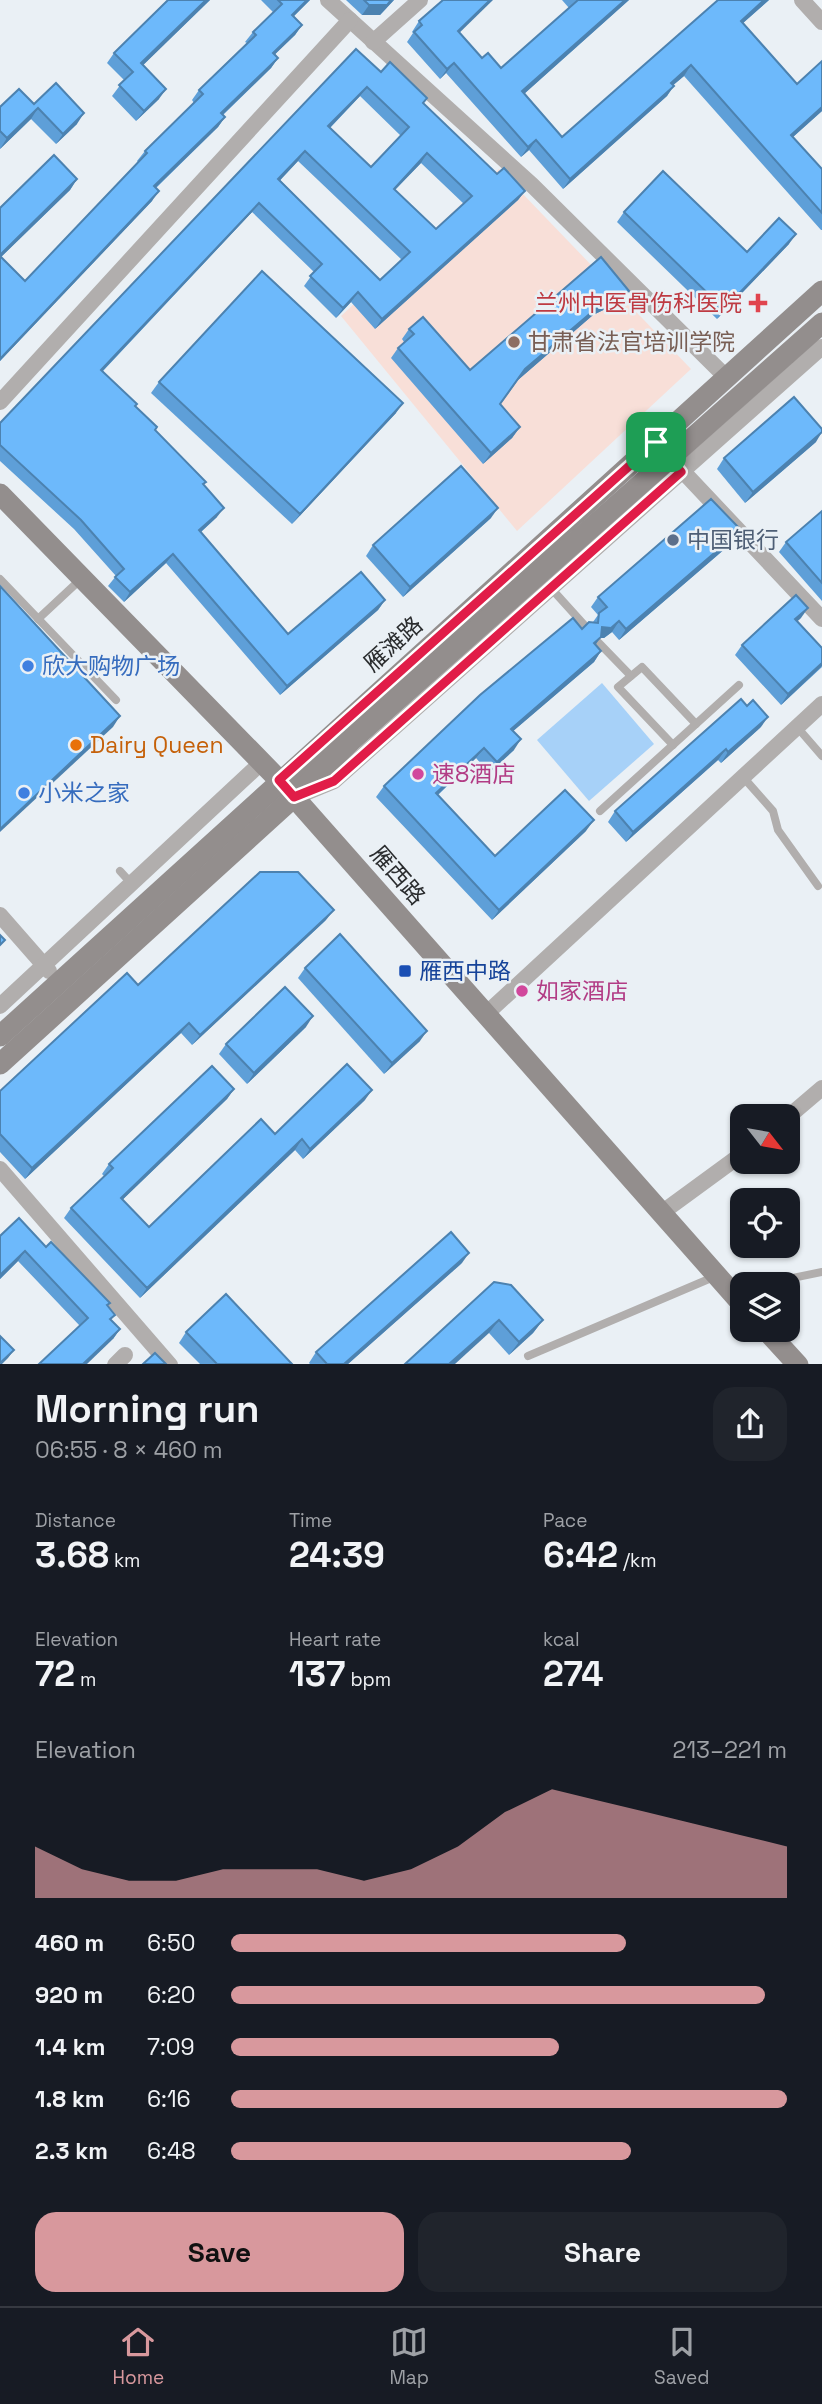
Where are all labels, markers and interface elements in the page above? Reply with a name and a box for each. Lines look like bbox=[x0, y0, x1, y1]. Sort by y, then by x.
place label: 兰州中医骨伤科医院 bbox=[535, 288, 742, 318]
marker: 兰州中医骨伤科医院 bbox=[748, 293, 768, 313]
place label: 甘肃省法官培训学院 bbox=[528, 327, 735, 357]
marker: 甘肃省法官培训学院 bbox=[506, 334, 522, 350]
pin bbox=[626, 412, 686, 472]
icon: arrive bbox=[637, 423, 675, 461]
place label: 中国银行 bbox=[687, 525, 779, 555]
marker: 中国银行 bbox=[665, 532, 681, 548]
street label: 雁滩路 bbox=[357, 610, 429, 678]
place label: 欣大购物广场 bbox=[42, 651, 180, 681]
marker: 欣大购物广场 bbox=[20, 658, 36, 674]
place label: Dairy Queen bbox=[90, 730, 224, 760]
marker: Dairy Queen bbox=[68, 737, 84, 753]
place label: 速8酒店 bbox=[432, 759, 515, 789]
marker: 速8酒店 bbox=[410, 766, 426, 782]
place label: 小米之家 bbox=[38, 778, 130, 808]
marker: 小米之家 bbox=[16, 785, 32, 801]
street label: 雁西路 bbox=[364, 839, 432, 911]
place label: 雁西中路 bbox=[419, 956, 511, 986]
marker: 雁西中路 bbox=[397, 963, 413, 979]
place label: 如家酒店 bbox=[536, 976, 628, 1006]
marker: 如家酒店 bbox=[514, 983, 530, 999]
north arrow bbox=[730, 1104, 800, 1174]
map controls bbox=[730, 1104, 800, 1342]
button: locate bbox=[730, 1188, 800, 1258]
button: layers bbox=[730, 1272, 800, 1342]
text: Morning run bbox=[35, 1385, 260, 1433]
button: share bbox=[713, 1387, 787, 1461]
text: 06:55 · 8 × 460 m bbox=[35, 1435, 223, 1465]
text: Distance bbox=[35, 1508, 116, 1533]
text: Time bbox=[289, 1508, 332, 1533]
text: Pace bbox=[543, 1508, 587, 1533]
text: 3.68 bbox=[35, 1533, 109, 1577]
text: 24:39 bbox=[289, 1533, 385, 1577]
text: 6:42 bbox=[543, 1533, 618, 1577]
text: km bbox=[109, 1548, 140, 1573]
text: /km bbox=[618, 1548, 657, 1573]
text: Elevation bbox=[35, 1627, 118, 1652]
text: Heart rate bbox=[289, 1627, 381, 1652]
text: kcal bbox=[543, 1627, 580, 1652]
text: 72 bbox=[35, 1652, 75, 1696]
text: 137 bbox=[289, 1652, 346, 1696]
text: 274 bbox=[543, 1652, 603, 1696]
text: m bbox=[75, 1667, 96, 1692]
text: bpm bbox=[346, 1667, 391, 1692]
text: Elevation bbox=[35, 1735, 136, 1765]
text: 213–221 m bbox=[673, 1735, 787, 1765]
text: 460 m bbox=[35, 1928, 104, 1958]
text: 6:50 bbox=[147, 1928, 195, 1958]
text: 920 m bbox=[35, 1980, 103, 2010]
text: 6:20 bbox=[147, 1980, 196, 2010]
text: 1.4 km bbox=[35, 2032, 105, 2062]
text: 7:09 bbox=[147, 2032, 195, 2062]
text: 1.8 km bbox=[35, 2084, 105, 2114]
text: 6:16 bbox=[147, 2084, 191, 2114]
text: 2.3 km bbox=[35, 2136, 108, 2166]
text: 6:48 bbox=[147, 2136, 196, 2166]
button: Save bbox=[35, 2212, 404, 2292]
button: Share bbox=[418, 2212, 787, 2292]
tab: Home bbox=[113, 2323, 164, 2390]
tab: Map bbox=[389, 2323, 429, 2390]
tab: Saved bbox=[654, 2323, 709, 2390]

